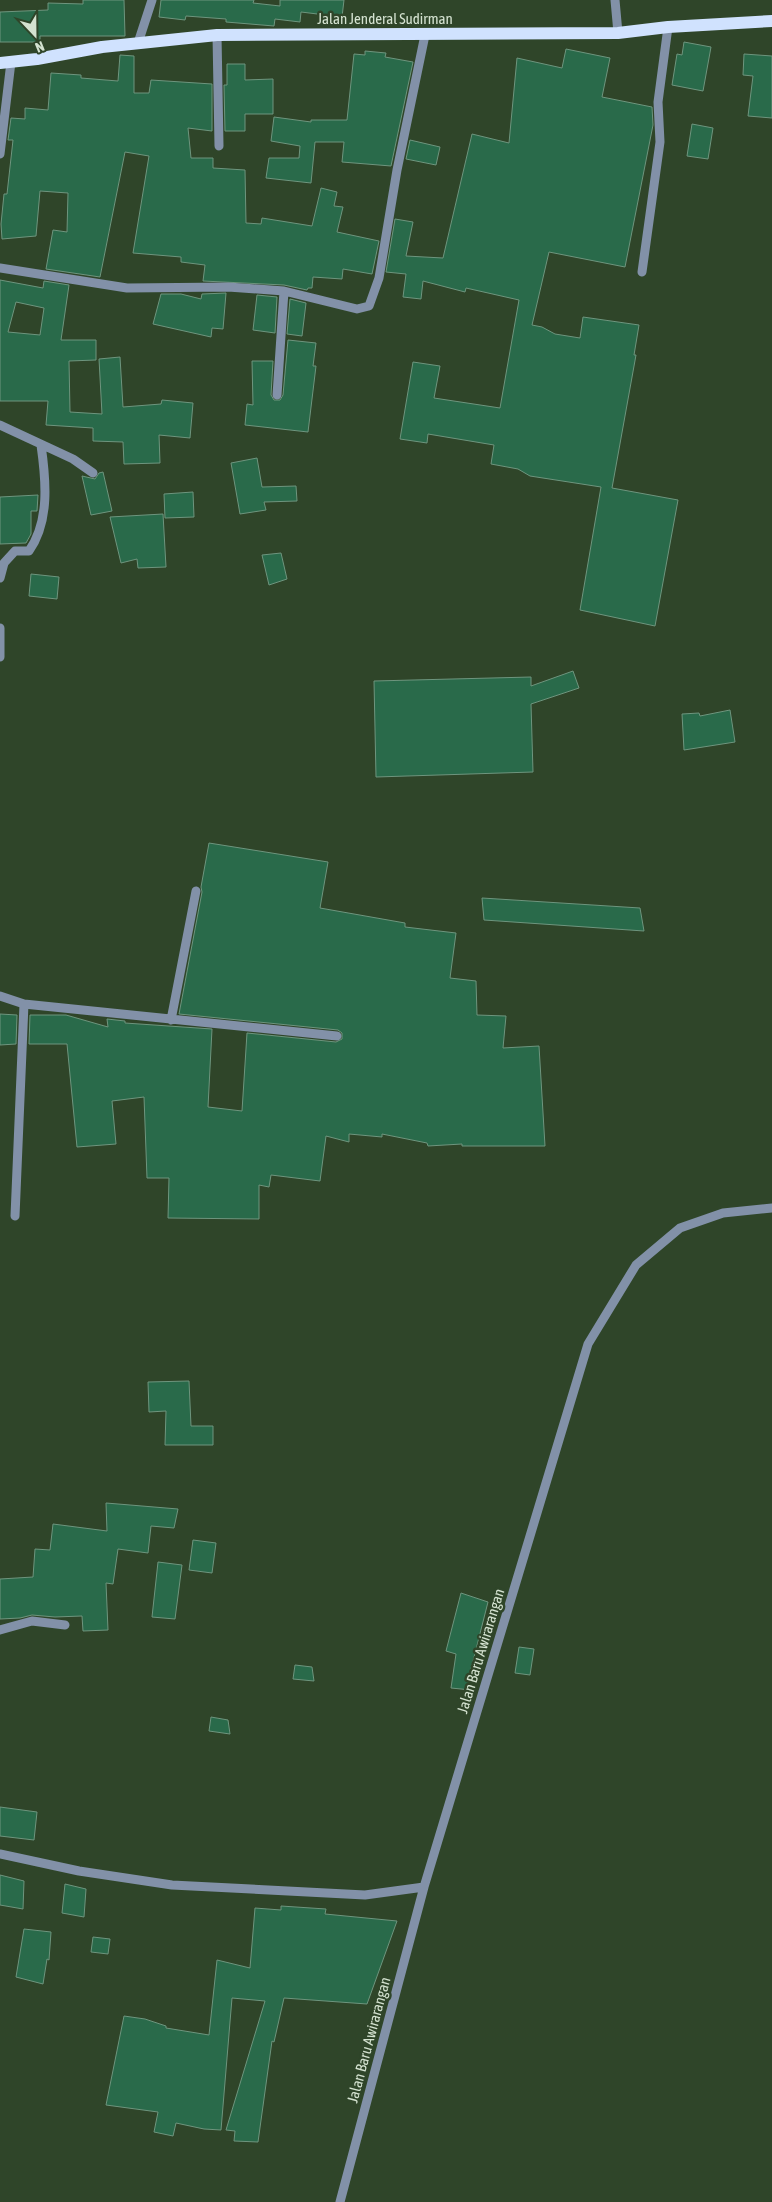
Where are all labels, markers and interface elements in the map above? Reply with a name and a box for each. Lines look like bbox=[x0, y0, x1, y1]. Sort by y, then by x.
north arrow bbox=[10, 10, 60, 60]
street label: Jalan Jenderal Sudirman bbox=[317, 10, 453, 27]
text: N bbox=[33, 38, 47, 56]
street label: Jalan Baru Awirarangan bbox=[453, 1586, 508, 1715]
street label: Jalan Baru Awirarangan bbox=[344, 1975, 393, 2105]

